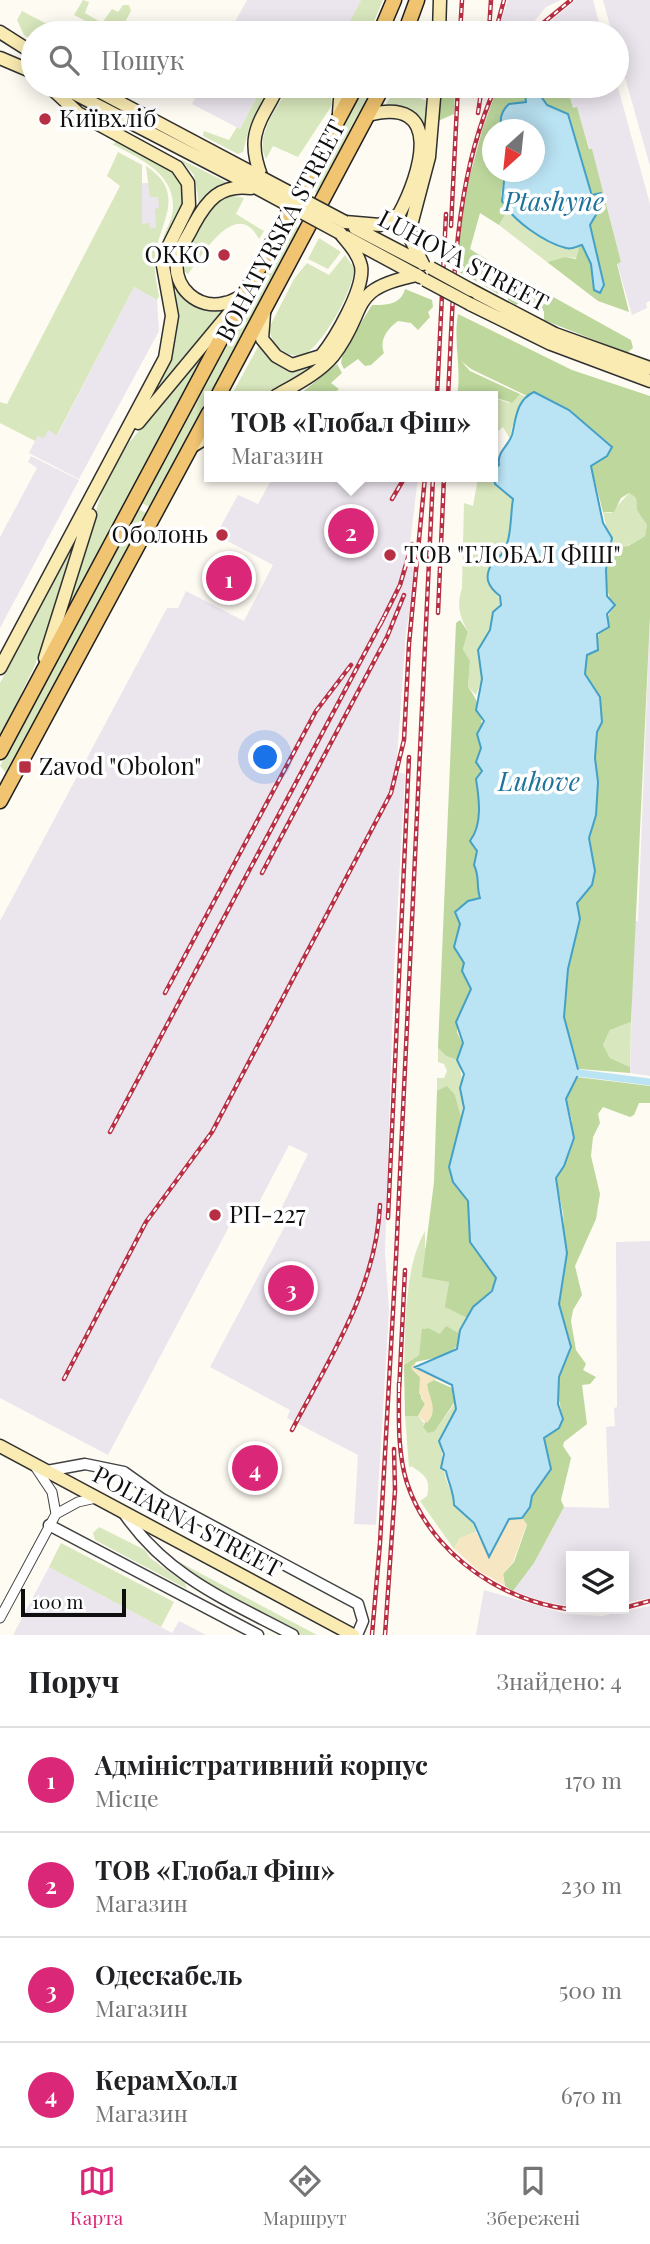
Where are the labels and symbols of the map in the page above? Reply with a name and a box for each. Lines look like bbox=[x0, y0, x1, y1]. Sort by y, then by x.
place label: Київхліб bbox=[59, 101, 156, 133]
marker: Київхліб bbox=[37, 111, 53, 127]
street label: BOHATYRSKA STREET bbox=[207, 114, 351, 346]
north arrow bbox=[482, 119, 545, 182]
water label: Ptashyne bbox=[503, 183, 604, 218]
street label: LUHOVA STREET bbox=[373, 201, 555, 318]
place label: OKKO bbox=[144, 237, 210, 269]
marker: OKKO bbox=[216, 247, 232, 263]
pin: 2 bbox=[328, 505, 374, 557]
place label: Оболонь bbox=[111, 517, 208, 549]
marker: Оболонь bbox=[214, 527, 230, 543]
place label: ТОВ "ГЛОБАЛ ФІШ" bbox=[404, 537, 621, 569]
marker: ТОВ "ГЛОБАЛ ФІШ" bbox=[382, 547, 398, 563]
pin: 1 bbox=[206, 552, 252, 604]
your location bbox=[248, 740, 282, 774]
place label: Zavod "Obolon" bbox=[39, 749, 201, 781]
marker: Zavod "Obolon" bbox=[17, 759, 33, 775]
water label: Luhove bbox=[497, 763, 580, 798]
place label: РП-227 bbox=[229, 1197, 306, 1229]
marker: РП-227 bbox=[207, 1207, 223, 1223]
pin: 3 bbox=[268, 1262, 314, 1314]
pin: 4 bbox=[232, 1442, 278, 1494]
street label: POLIARNA STREET bbox=[88, 1457, 288, 1584]
scale bar bbox=[21, 1586, 126, 1618]

